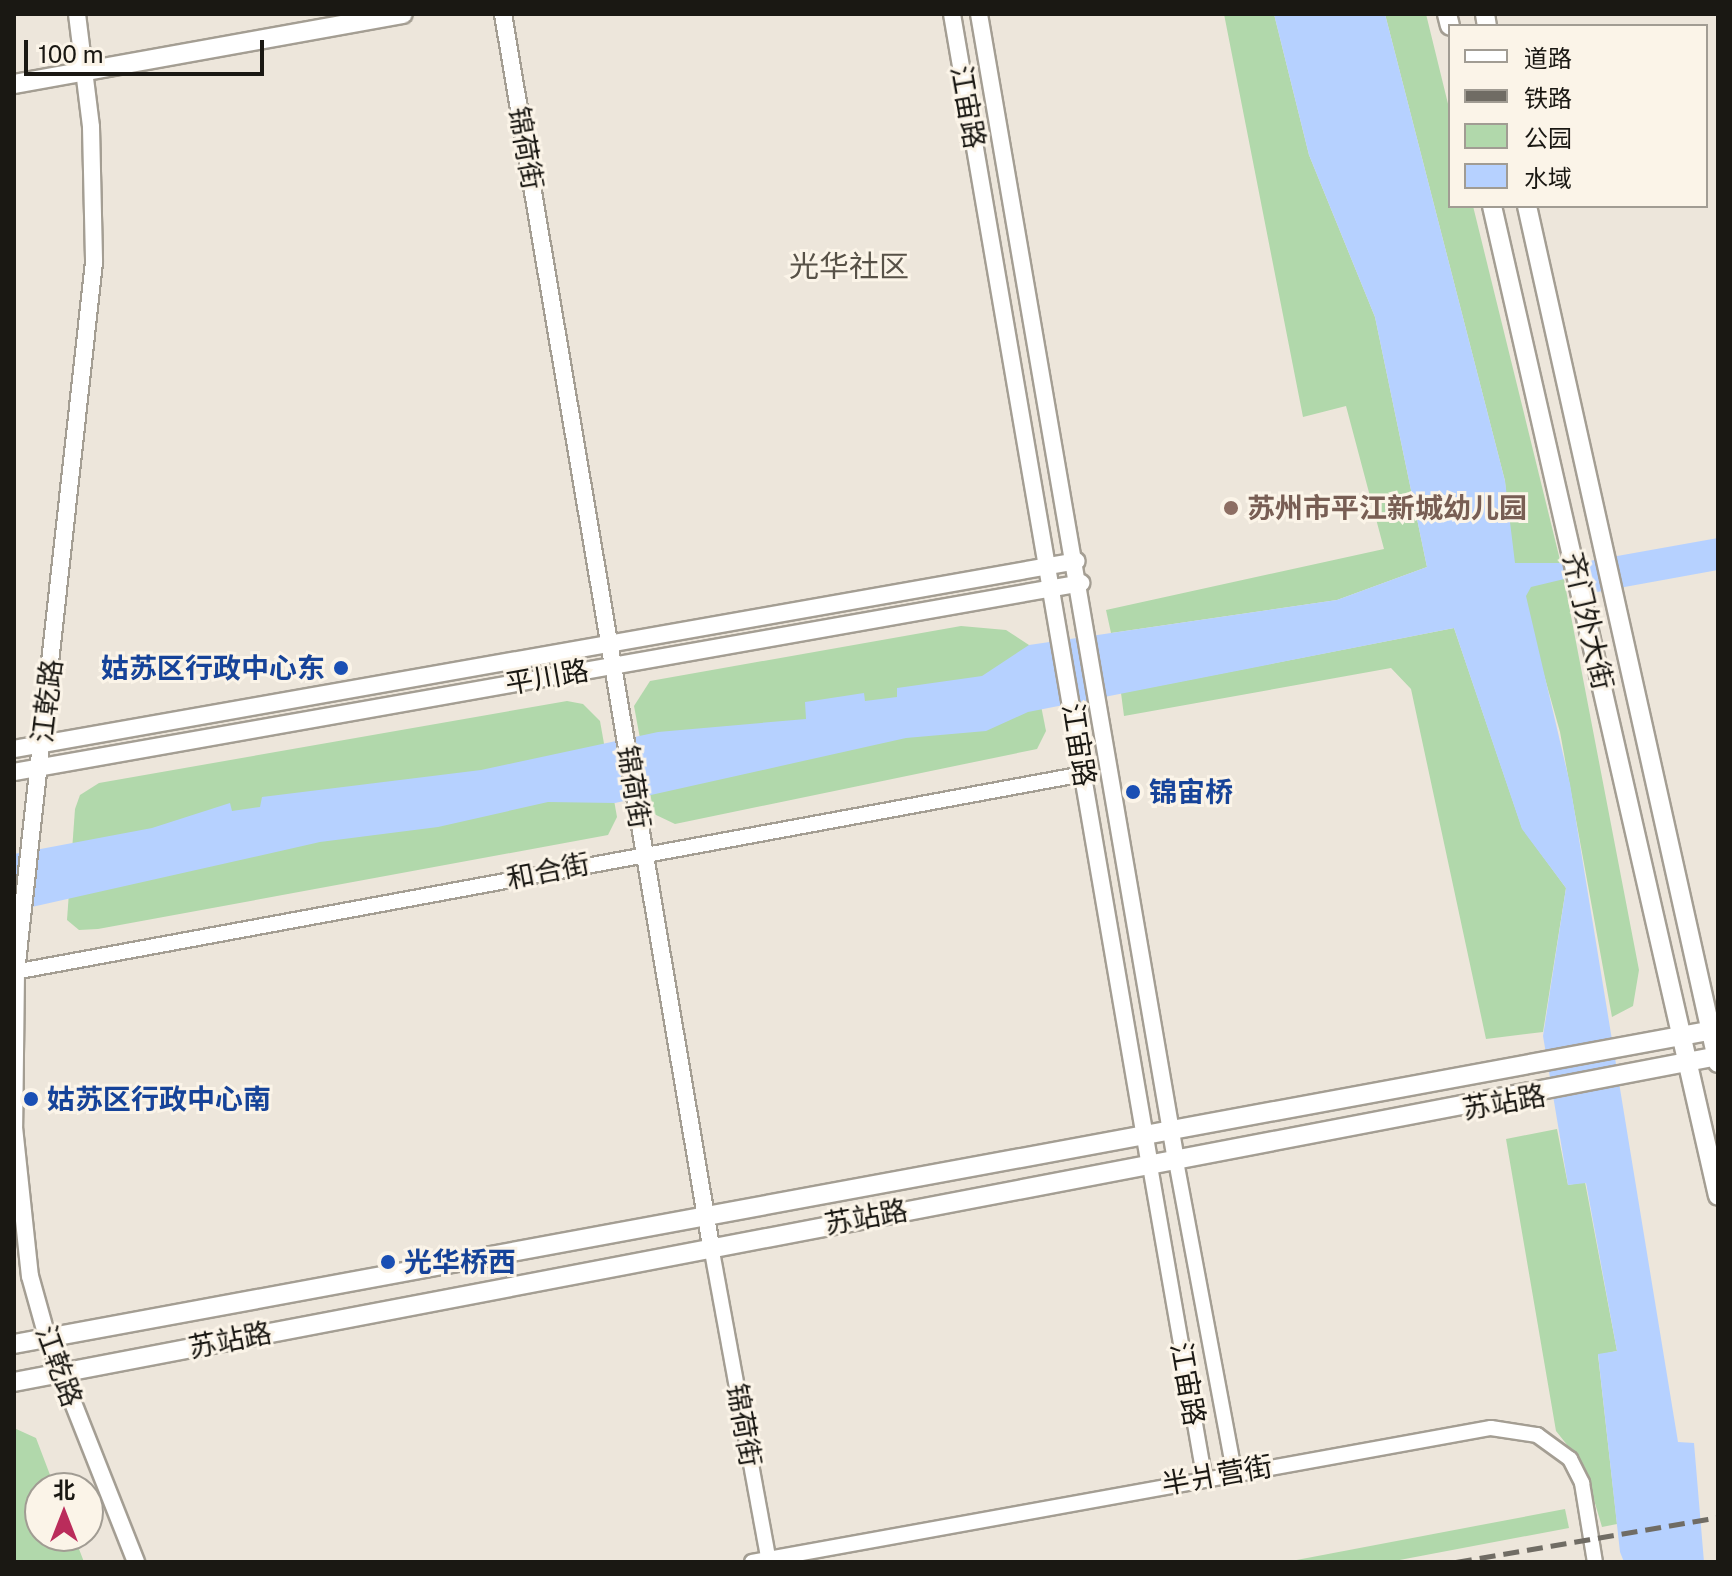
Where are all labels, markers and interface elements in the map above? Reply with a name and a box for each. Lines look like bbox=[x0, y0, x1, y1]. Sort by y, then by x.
scale bar bbox=[28, 24, 268, 74]
legend bbox=[1448, 24, 1708, 208]
text: 100 m bbox=[38, 40, 104, 68]
text: 道路 bbox=[1524, 44, 1572, 72]
street label: 江宙路 bbox=[944, 63, 992, 151]
text: 铁路 bbox=[1524, 84, 1572, 112]
street label: 锦荷街 bbox=[502, 104, 550, 192]
text: 公园 bbox=[1524, 124, 1572, 152]
text: 水域 bbox=[1524, 164, 1572, 192]
district label: 光华社区 bbox=[789, 248, 909, 284]
place label: 苏州市平江新城幼儿园 bbox=[1247, 491, 1527, 525]
marker: 苏州市平江新城幼儿园 bbox=[1222, 499, 1240, 517]
street label: 齐门外大街 bbox=[1556, 549, 1620, 693]
place label: 姑苏区行政中心东 bbox=[101, 651, 325, 685]
street label: 平川路 bbox=[503, 653, 591, 701]
street label: 江乾路 bbox=[25, 657, 69, 745]
marker: 姑苏区行政中心东 bbox=[332, 659, 350, 677]
street label: 江宙路 bbox=[1056, 701, 1102, 789]
street label: 锦荷街 bbox=[611, 743, 657, 831]
place label: 锦宙桥 bbox=[1149, 775, 1233, 809]
marker: 锦宙桥 bbox=[1124, 783, 1142, 801]
street label: 和合街 bbox=[504, 846, 592, 896]
street label: 苏站路 bbox=[1460, 1078, 1548, 1126]
place label: 姑苏区行政中心南 bbox=[47, 1082, 271, 1116]
marker: 姑苏区行政中心南 bbox=[22, 1090, 40, 1108]
street label: 苏站路 bbox=[822, 1193, 910, 1241]
place label: 光华桥西 bbox=[404, 1245, 516, 1279]
marker: 光华桥西 bbox=[379, 1253, 397, 1271]
street label: 苏站路 bbox=[186, 1315, 274, 1365]
street label: 江乾路 bbox=[29, 1321, 89, 1411]
street label: 江宙路 bbox=[1164, 1340, 1212, 1428]
street label: 锦荷街 bbox=[720, 1381, 768, 1469]
street label: 半爿营街 bbox=[1159, 1449, 1275, 1501]
north arrow bbox=[24, 1472, 104, 1552]
text: 北 bbox=[53, 1477, 75, 1503]

